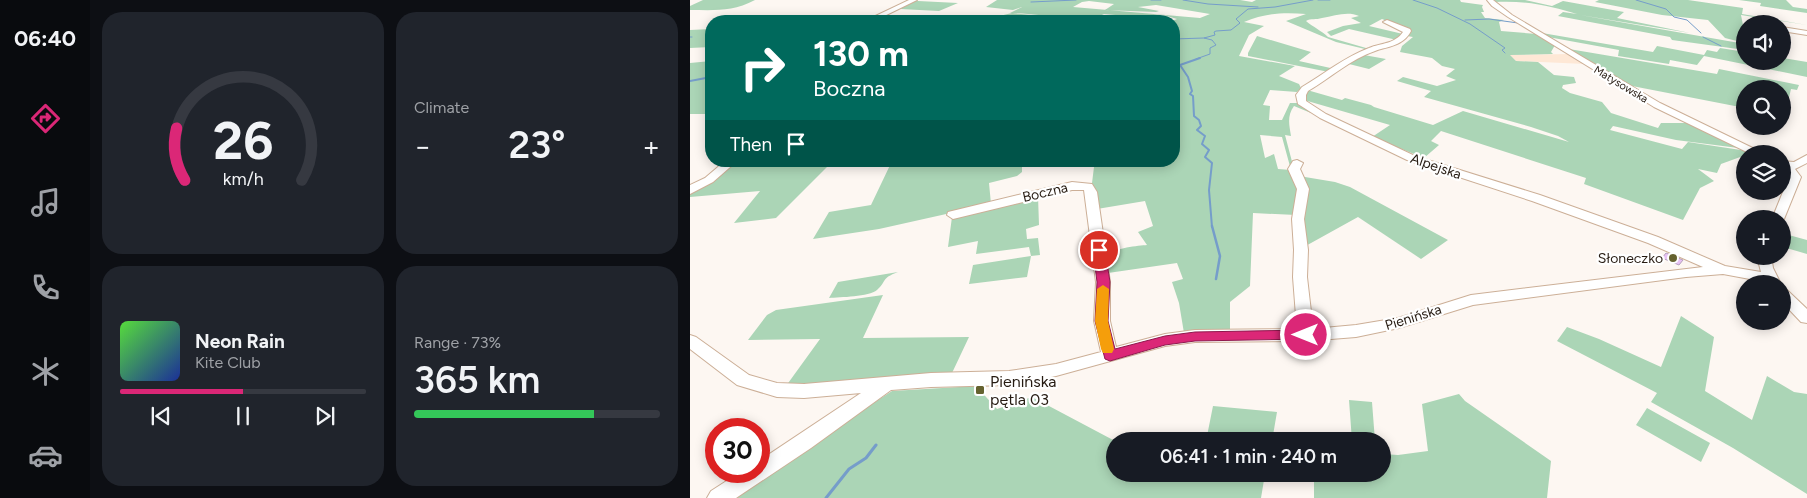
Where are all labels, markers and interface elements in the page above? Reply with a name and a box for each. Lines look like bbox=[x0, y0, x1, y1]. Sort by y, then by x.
map controls bbox=[1736, 15, 1791, 330]
button: sound bbox=[1736, 15, 1791, 70]
text: 06:40 bbox=[14, 25, 76, 52]
text: 130 m bbox=[813, 33, 909, 75]
icon: right bbox=[730, 35, 795, 100]
street label: Matysowska bbox=[1591, 63, 1650, 106]
text: Boczna bbox=[813, 75, 885, 102]
button: search bbox=[1736, 80, 1791, 135]
text: Climate bbox=[414, 98, 469, 117]
icon: directions bbox=[28, 101, 63, 136]
text: 26 bbox=[213, 110, 273, 172]
text: 23° bbox=[509, 122, 565, 168]
text: − bbox=[414, 129, 431, 163]
text: + bbox=[643, 129, 660, 163]
icon: arrive bbox=[782, 130, 810, 158]
text: Then bbox=[730, 133, 772, 156]
button: layers bbox=[1736, 145, 1791, 200]
street label: Alpejska bbox=[1408, 150, 1463, 183]
text: km/h bbox=[223, 168, 263, 189]
street label: Boczna bbox=[1021, 179, 1069, 206]
icon: music bbox=[28, 185, 63, 220]
button: + bbox=[1736, 210, 1791, 265]
pin bbox=[1078, 229, 1120, 271]
icon: arrive bbox=[1085, 236, 1113, 264]
place label: Słoneczko bbox=[1598, 250, 1663, 267]
marker: Słoneczko bbox=[1667, 252, 1679, 264]
icon: phone bbox=[28, 270, 63, 305]
button: − bbox=[1736, 275, 1791, 330]
street label: Pienińska bbox=[1383, 301, 1443, 334]
position arrow bbox=[1279, 308, 1331, 360]
text: Neon Rain bbox=[195, 330, 285, 353]
text: Range · 73% bbox=[414, 333, 501, 352]
text: Kite Club bbox=[195, 353, 261, 372]
icon: climate bbox=[28, 354, 63, 389]
text: 365 km bbox=[414, 357, 540, 403]
place label: Pienińska pętla 03 bbox=[990, 372, 1056, 409]
marker: Pienińska pętla 03 bbox=[974, 384, 986, 396]
icon: previous bbox=[147, 402, 175, 430]
icon: pause bbox=[229, 402, 257, 430]
icon: next bbox=[311, 402, 339, 430]
speed limit sign: 30 bbox=[705, 418, 770, 483]
icon: car bbox=[28, 438, 63, 473]
text: 06:41 · 1 min · 240 m bbox=[1160, 445, 1337, 468]

